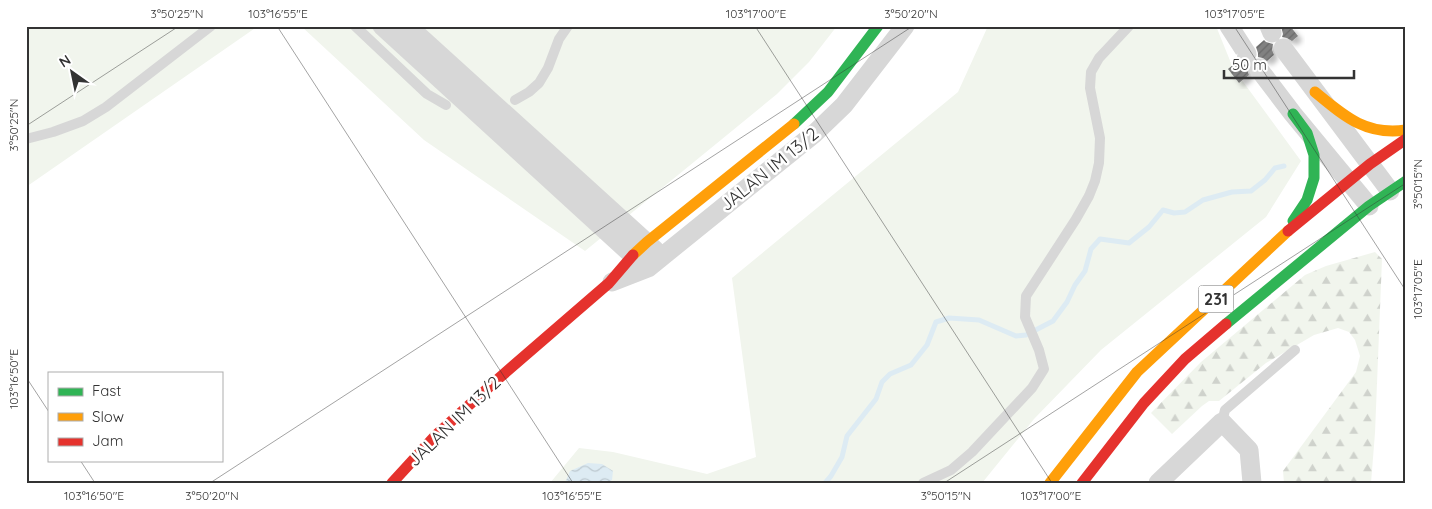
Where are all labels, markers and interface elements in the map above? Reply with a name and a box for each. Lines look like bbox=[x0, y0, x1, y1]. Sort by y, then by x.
text: 3°50'25"N bbox=[151, 6, 203, 21]
text: 103°16'55"E bbox=[248, 6, 308, 21]
text: 103°17'00"E bbox=[726, 6, 786, 21]
text: 3°50'20"N bbox=[884, 6, 938, 21]
text: 103°17'05"E bbox=[1205, 6, 1265, 21]
north arrow bbox=[48, 48, 98, 98]
scale bar bbox=[1224, 48, 1354, 80]
text: N bbox=[56, 51, 74, 71]
text: 50 m bbox=[1232, 55, 1267, 74]
text: 3°50'25"N bbox=[6, 99, 21, 151]
street label: JALAN IM 13/2 bbox=[715, 122, 823, 216]
text: 3°50'15"N bbox=[1410, 159, 1425, 209]
text: 103°17'05"E bbox=[1410, 259, 1425, 319]
road number: 231 bbox=[1198, 286, 1234, 312]
text: 103°16'50"E bbox=[6, 349, 21, 409]
street label: JALAN IM 13/2 bbox=[403, 371, 505, 471]
legend bbox=[48, 372, 222, 462]
text: Fast bbox=[92, 381, 121, 400]
text: Slow bbox=[92, 407, 124, 426]
text: Jam bbox=[92, 431, 123, 450]
text: 103°16'50"E bbox=[64, 488, 124, 503]
text: 3°50'20"N bbox=[185, 488, 239, 503]
text: 103°16'55"E bbox=[542, 488, 602, 503]
text: 3°50'15"N bbox=[921, 488, 971, 503]
text: 103°17'00"E bbox=[1021, 488, 1081, 503]

